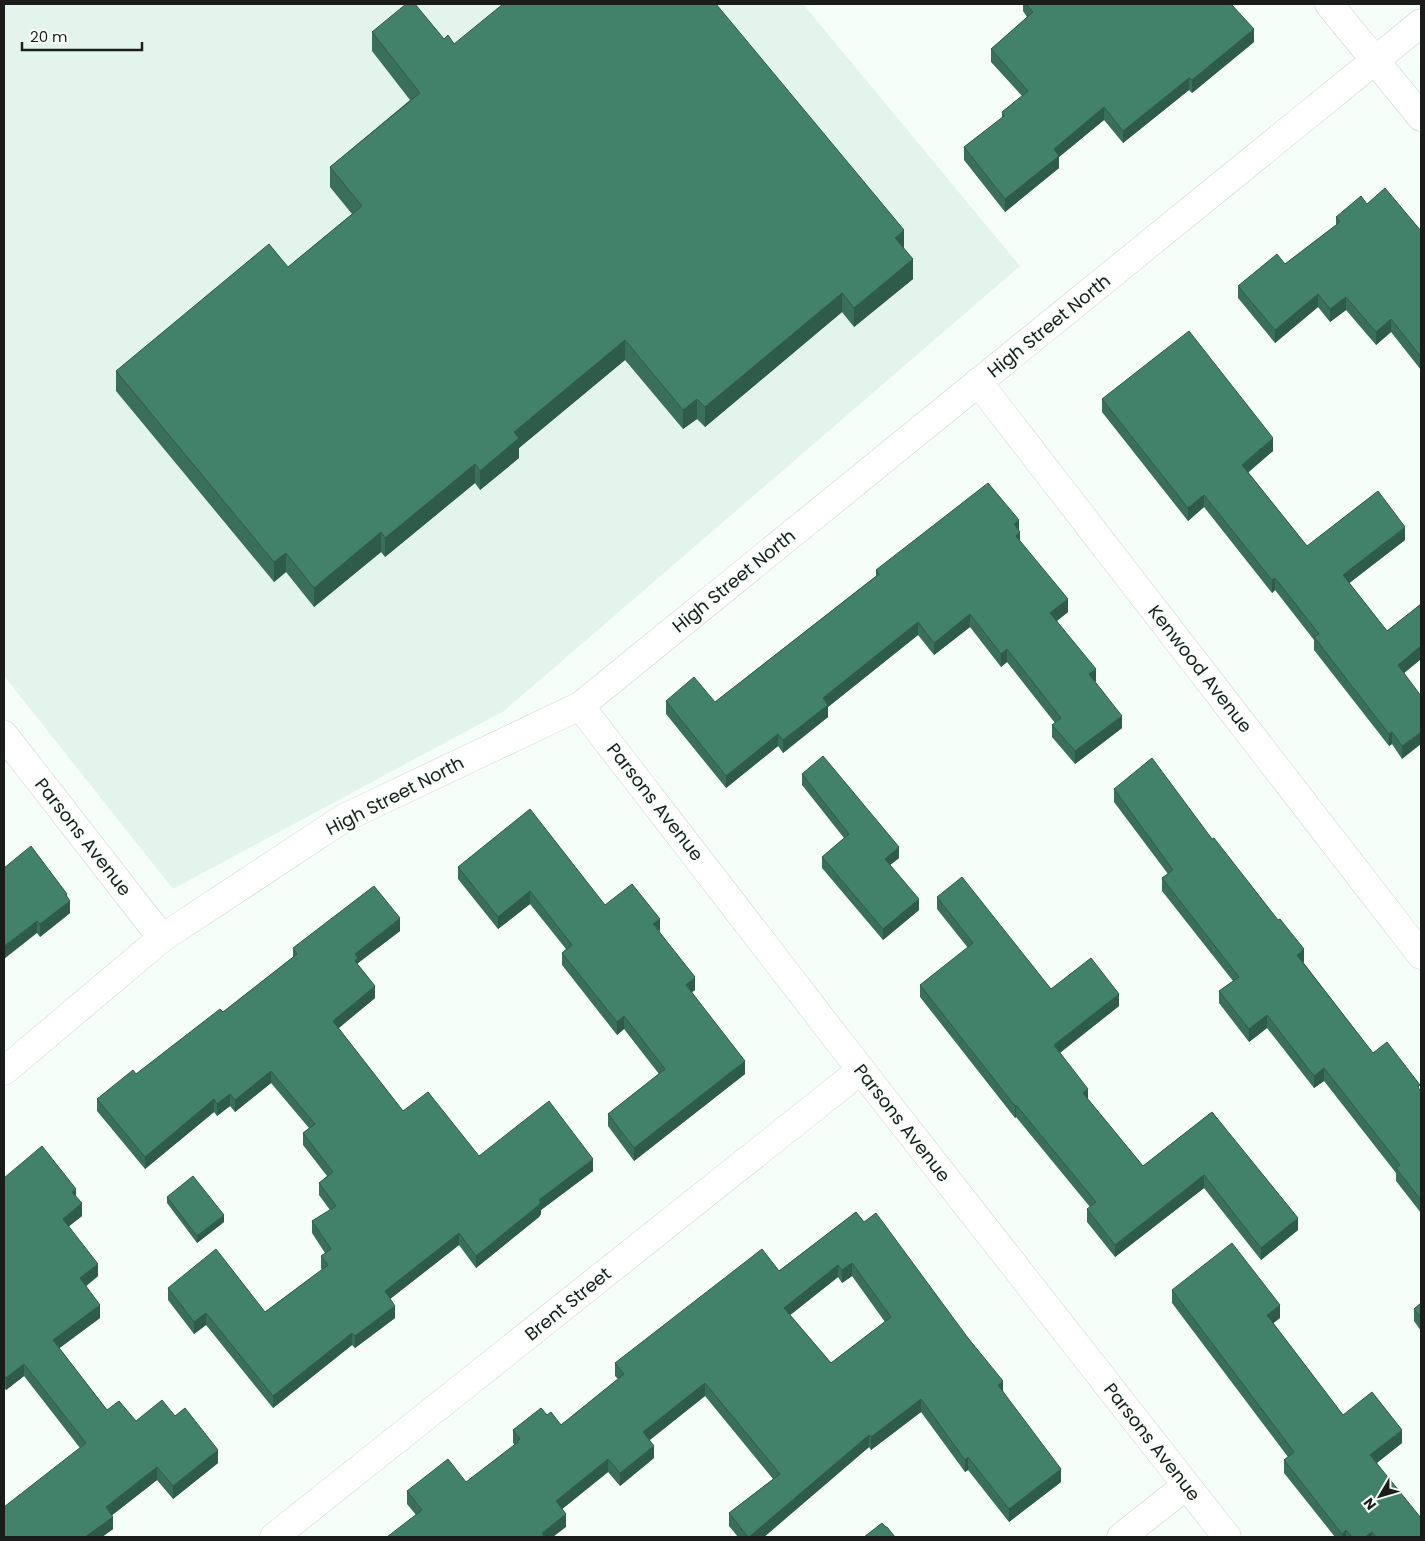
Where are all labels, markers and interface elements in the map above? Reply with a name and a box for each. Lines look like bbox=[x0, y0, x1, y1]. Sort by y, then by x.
scale bar bbox=[22, 20, 142, 52]
text: 20 m bbox=[30, 26, 68, 47]
street label: High Street North bbox=[982, 268, 1116, 383]
street label: High Street North bbox=[667, 523, 801, 638]
street label: Kenwood Avenue bbox=[1143, 600, 1258, 738]
street label: Parsons Avenue bbox=[601, 737, 709, 866]
street label: High Street North bbox=[321, 750, 468, 841]
street label: Parsons Avenue bbox=[29, 772, 137, 901]
street label: Parsons Avenue bbox=[848, 1058, 956, 1187]
street label: Brent Street bbox=[519, 1261, 616, 1346]
street label: Parsons Avenue bbox=[1098, 1377, 1206, 1506]
north arrow bbox=[1355, 1471, 1405, 1521]
text: N bbox=[1359, 1494, 1381, 1514]

